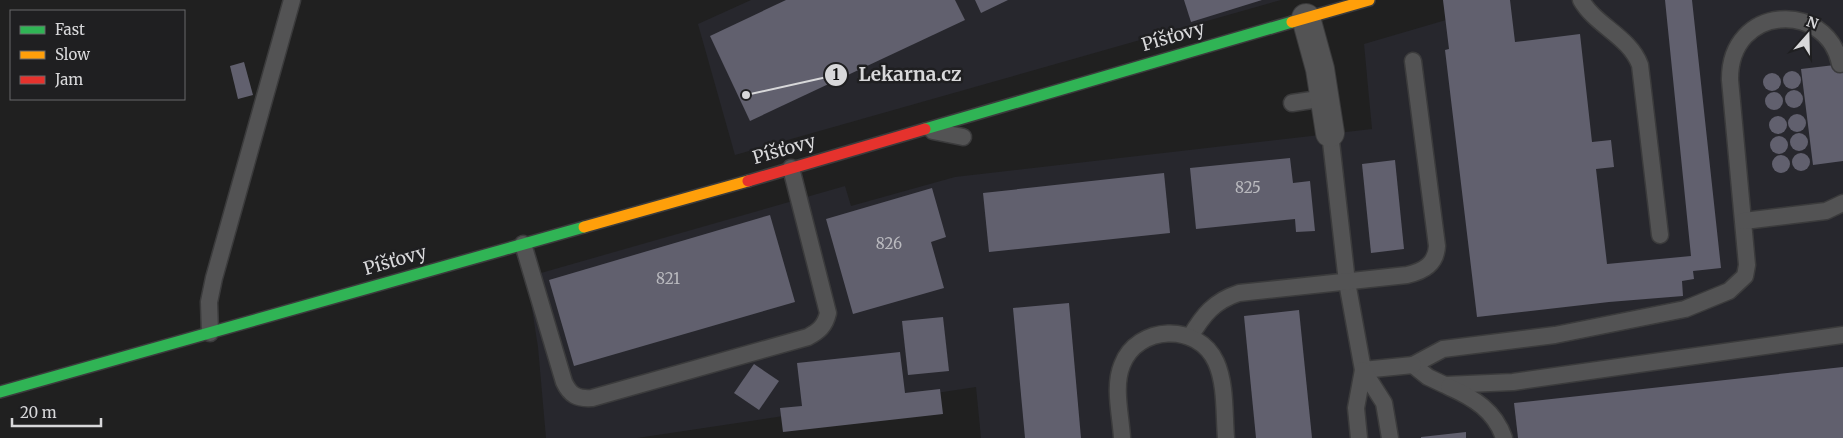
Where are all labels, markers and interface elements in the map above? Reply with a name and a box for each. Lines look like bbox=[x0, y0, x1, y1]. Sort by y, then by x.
legend bbox=[10, 10, 185, 100]
north arrow bbox=[1783, 10, 1833, 60]
text: N bbox=[1804, 12, 1821, 33]
street label: Píšťovy bbox=[1139, 16, 1208, 56]
text: Fast bbox=[55, 20, 85, 39]
text: Slow bbox=[55, 45, 90, 64]
callout: Lekarna.cz bbox=[824, 58, 972, 92]
text: Lekarna.cz bbox=[858, 62, 962, 86]
text: 1 bbox=[833, 65, 840, 84]
text: Jam bbox=[54, 70, 83, 89]
street label: Píšťovy bbox=[750, 129, 819, 169]
house number: 825 bbox=[1235, 178, 1261, 197]
house number: 826 bbox=[876, 234, 902, 253]
street label: Píšťovy bbox=[361, 240, 430, 280]
house number: 821 bbox=[656, 269, 680, 288]
scale bar bbox=[12, 396, 101, 428]
text: 20 m bbox=[20, 403, 57, 422]

